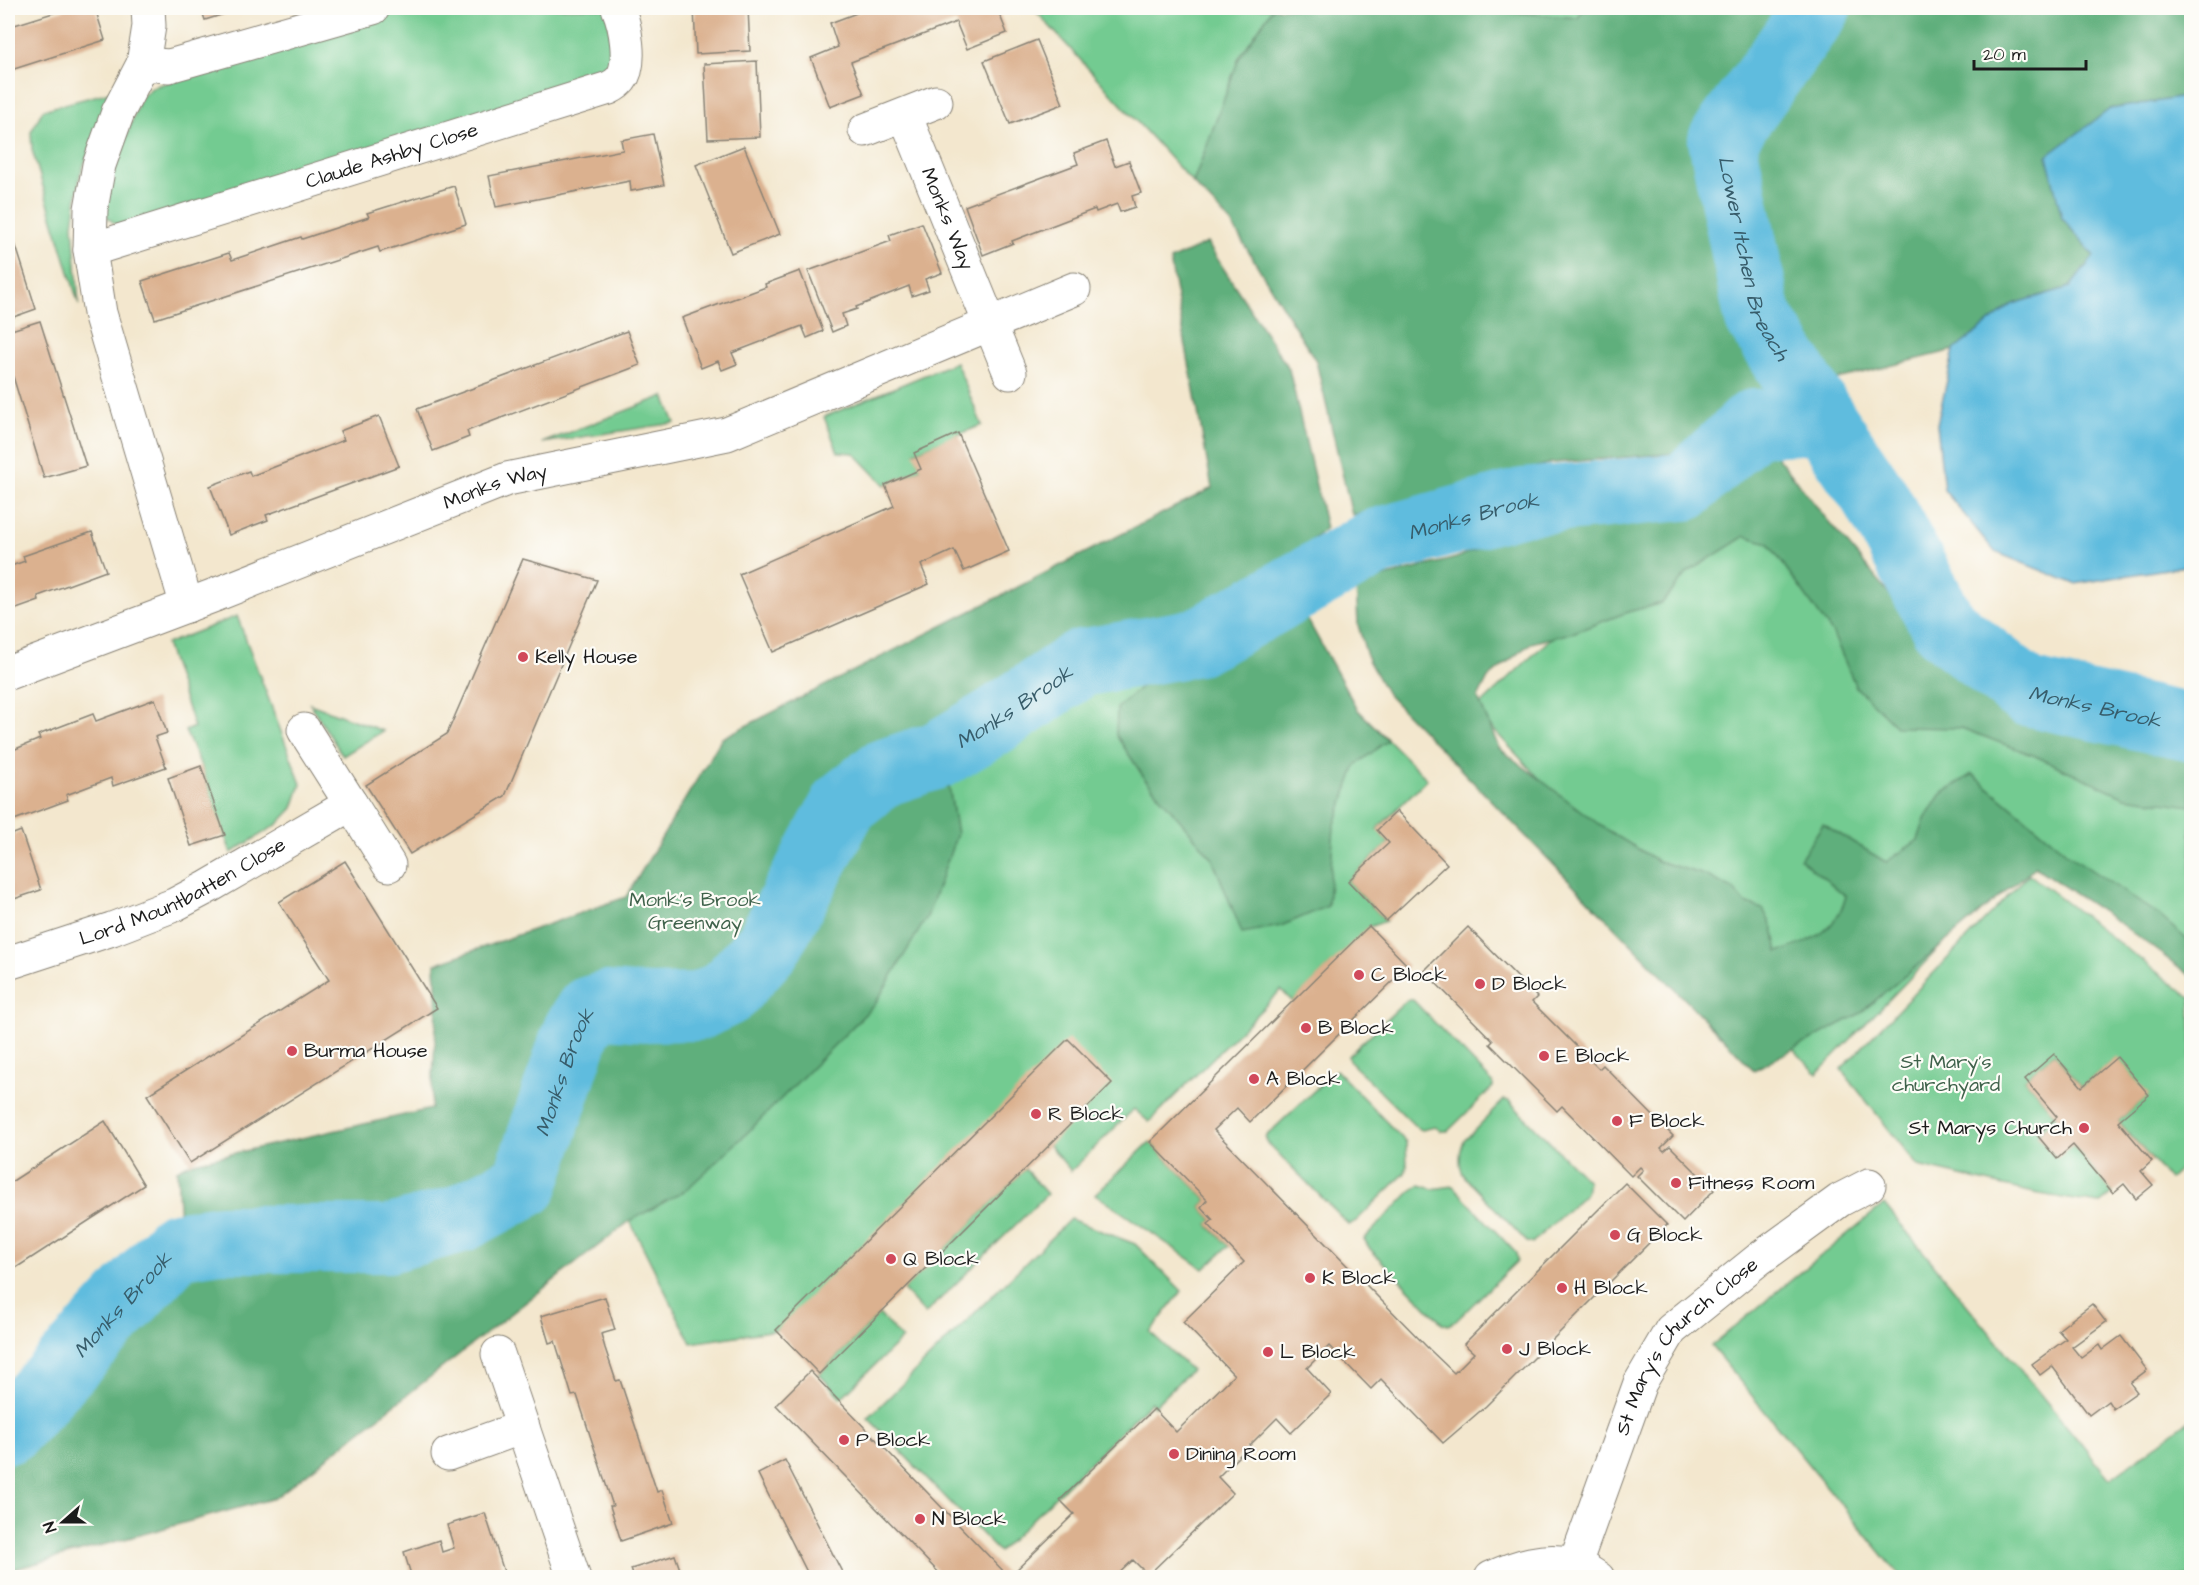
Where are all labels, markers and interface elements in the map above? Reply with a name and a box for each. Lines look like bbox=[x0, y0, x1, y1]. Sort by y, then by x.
scale bar bbox=[1974, 33, 2086, 71]
text: 20 m bbox=[1983, 42, 2026, 67]
street label: Claude Ashby Close bbox=[302, 116, 482, 196]
water label: Lower Itchen Breach bbox=[1711, 154, 1798, 368]
street label: Monks Way bbox=[914, 163, 981, 274]
street label: Monks Way bbox=[439, 457, 550, 517]
water label: Monks Brook bbox=[1405, 486, 1541, 547]
place label: Kelly House bbox=[535, 643, 638, 672]
marker: Kelly House bbox=[516, 650, 530, 664]
water label: Monks Brook bbox=[950, 657, 1079, 756]
water label: Monks Brook bbox=[2026, 678, 2165, 736]
street label: Lord Mountbatten Close bbox=[76, 831, 291, 953]
park label: Monk's Brook Greenway bbox=[629, 886, 761, 938]
place label: C Block bbox=[1371, 961, 1447, 989]
marker: C Block bbox=[1352, 968, 1366, 982]
place label: D Block bbox=[1492, 970, 1567, 998]
marker: D Block bbox=[1473, 977, 1487, 991]
water label: Monks Brook bbox=[528, 1001, 602, 1140]
place label: B Block bbox=[1318, 1014, 1394, 1042]
marker: B Block bbox=[1299, 1021, 1313, 1035]
place label: Burma House bbox=[304, 1037, 428, 1065]
place label: E Block bbox=[1556, 1042, 1629, 1070]
marker: Burma House bbox=[285, 1044, 299, 1058]
park label: St Mary's churchyard bbox=[1892, 1048, 2000, 1100]
marker: E Block bbox=[1537, 1049, 1551, 1063]
place label: A Block bbox=[1266, 1065, 1340, 1093]
marker: A Block bbox=[1247, 1072, 1261, 1086]
place label: R Block bbox=[1048, 1100, 1124, 1128]
marker: R Block bbox=[1029, 1107, 1043, 1121]
place label: F Block bbox=[1629, 1107, 1704, 1135]
marker: F Block bbox=[1610, 1114, 1624, 1128]
place label: St Marys Church bbox=[1908, 1114, 2072, 1143]
marker: St Marys Church bbox=[2077, 1121, 2091, 1135]
place label: Fitness Room bbox=[1688, 1169, 1815, 1197]
marker: Fitness Room bbox=[1669, 1176, 1683, 1190]
place label: G Block bbox=[1627, 1221, 1702, 1249]
marker: G Block bbox=[1608, 1228, 1622, 1242]
water label: Monks Brook bbox=[67, 1244, 179, 1364]
place label: Q Block bbox=[903, 1245, 979, 1273]
street label: St Mary's Church Close bbox=[1608, 1251, 1764, 1439]
marker: Q Block bbox=[884, 1252, 898, 1266]
place label: K Block bbox=[1322, 1264, 1396, 1292]
marker: K Block bbox=[1303, 1271, 1317, 1285]
place label: H Block bbox=[1574, 1274, 1648, 1302]
marker: H Block bbox=[1555, 1281, 1569, 1295]
place label: J Block bbox=[1519, 1335, 1591, 1363]
place label: L Block bbox=[1280, 1338, 1355, 1366]
marker: J Block bbox=[1500, 1342, 1514, 1356]
marker: L Block bbox=[1261, 1345, 1275, 1359]
place label: P Block bbox=[856, 1426, 930, 1454]
marker: P Block bbox=[837, 1433, 851, 1447]
place label: Dining Room bbox=[1186, 1440, 1296, 1469]
marker: Dining Room bbox=[1167, 1447, 1181, 1461]
north arrow bbox=[33, 1492, 93, 1552]
place label: N Block bbox=[932, 1505, 1006, 1533]
marker: N Block bbox=[913, 1512, 927, 1526]
text: N bbox=[38, 1518, 62, 1536]

